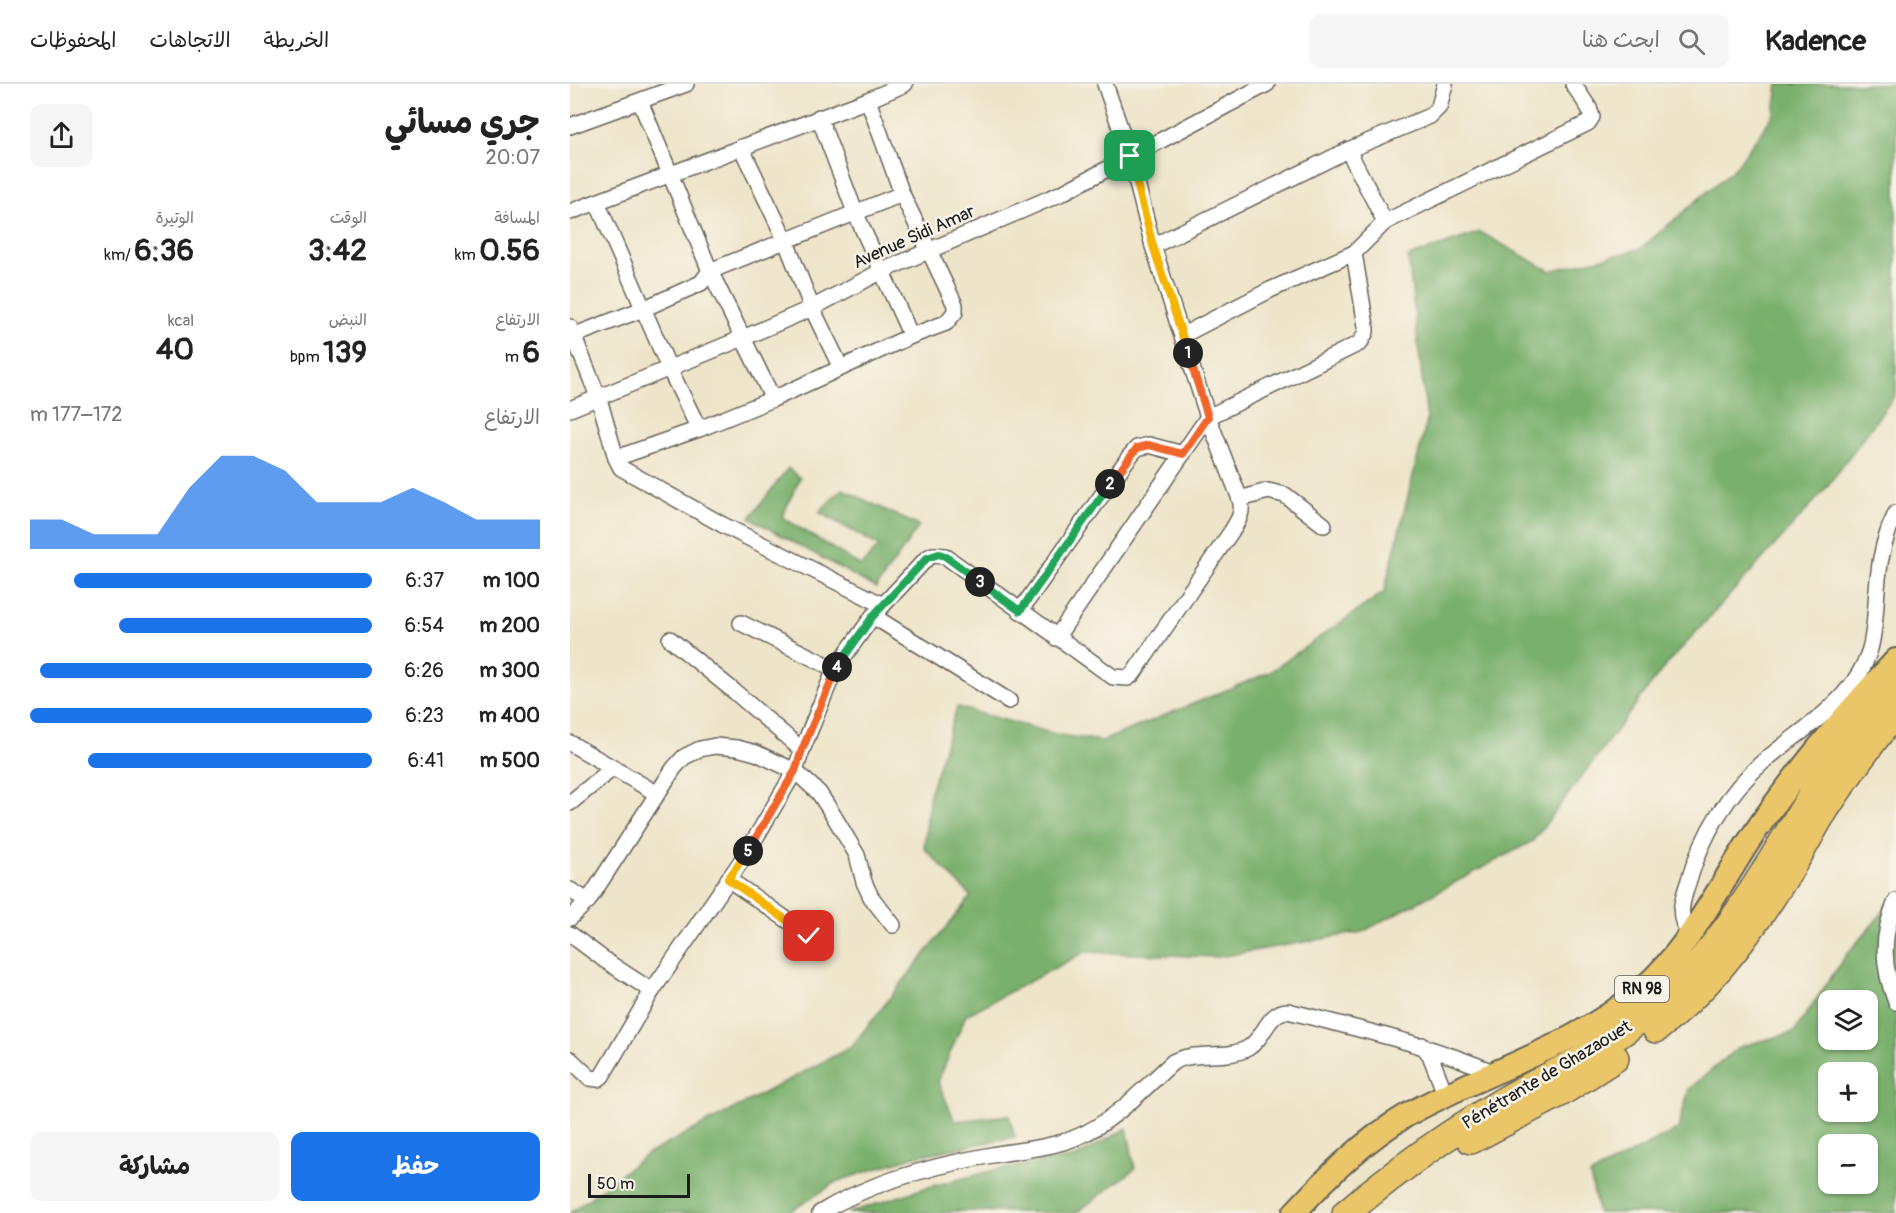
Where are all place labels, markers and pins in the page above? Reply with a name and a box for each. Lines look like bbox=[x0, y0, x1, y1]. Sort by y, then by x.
pin bbox=[1104, 130, 1155, 181]
pin: 1 bbox=[1173, 338, 1203, 368]
pin: 2 bbox=[1095, 469, 1125, 499]
pin: 3 bbox=[965, 567, 995, 597]
pin: 4 bbox=[822, 652, 852, 682]
pin: 5 bbox=[733, 836, 763, 866]
pin bbox=[783, 910, 834, 961]

